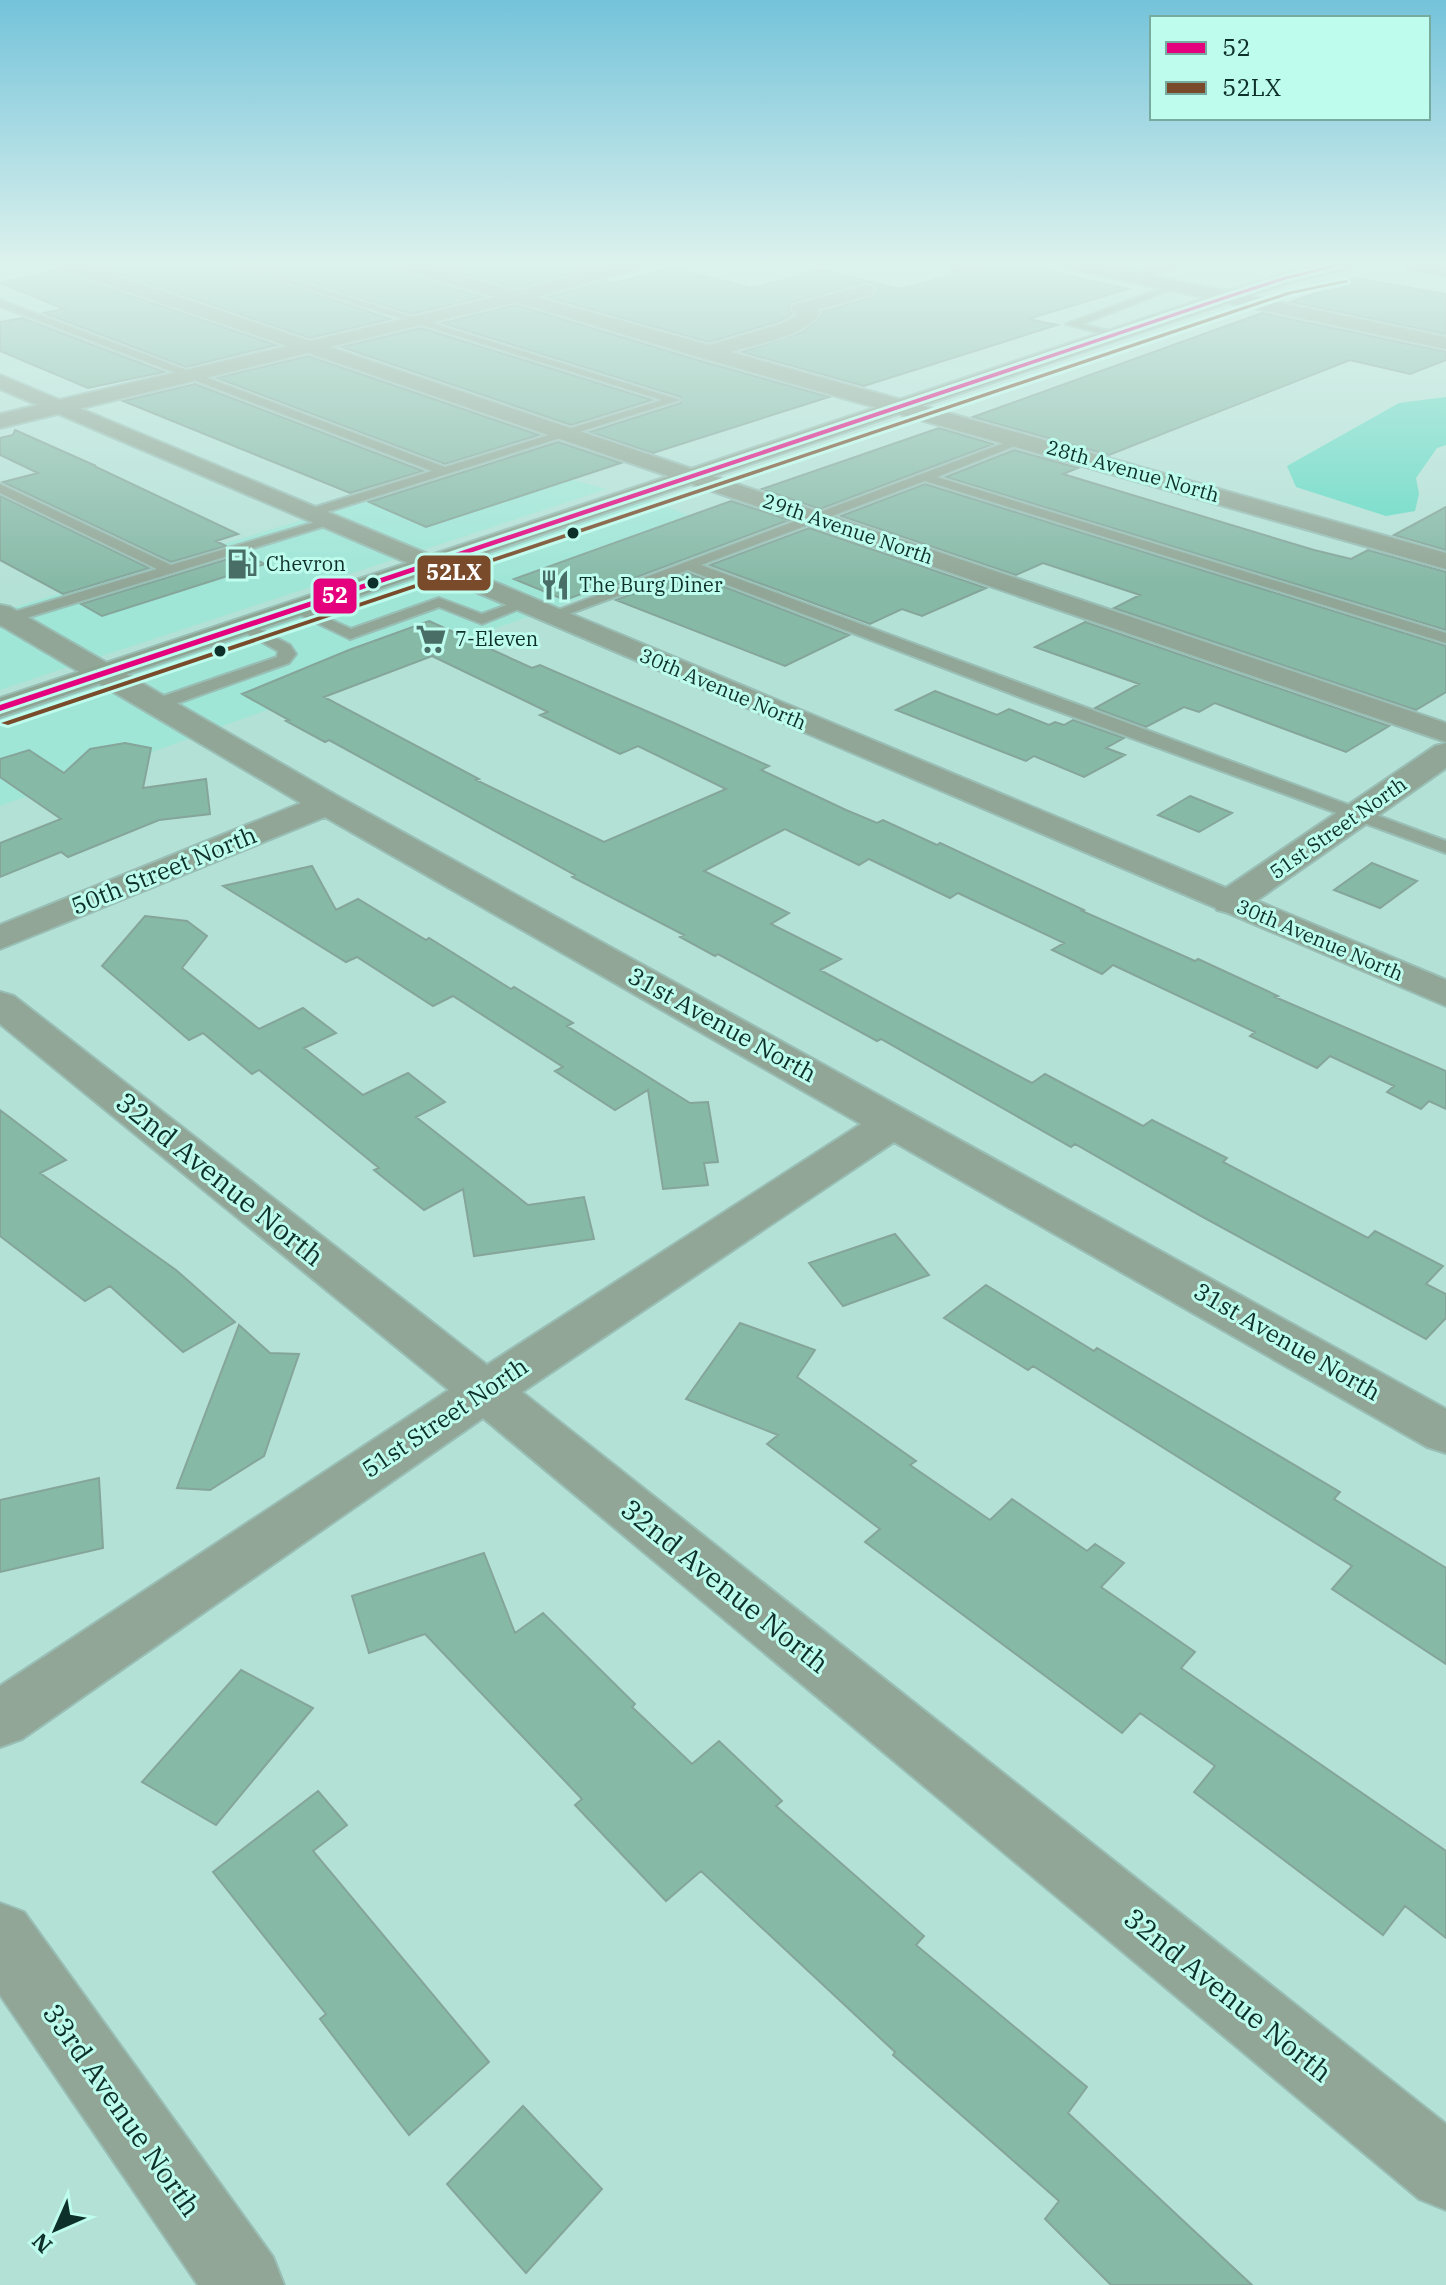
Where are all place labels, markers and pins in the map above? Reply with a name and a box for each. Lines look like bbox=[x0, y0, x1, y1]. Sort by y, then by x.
unlabelled marker bbox=[565, 525, 581, 541]
fuel station icon: Chevron bbox=[225, 547, 259, 581]
place label: Chevron bbox=[266, 550, 346, 577]
restaurant icon: The Burg Diner bbox=[538, 568, 572, 602]
place label: The Burg Diner bbox=[579, 571, 723, 598]
unlabelled marker bbox=[365, 575, 381, 591]
supermarket icon: 7-Eleven bbox=[414, 622, 448, 656]
place label: 7-Eleven bbox=[455, 625, 539, 652]
unlabelled marker bbox=[212, 643, 228, 659]

